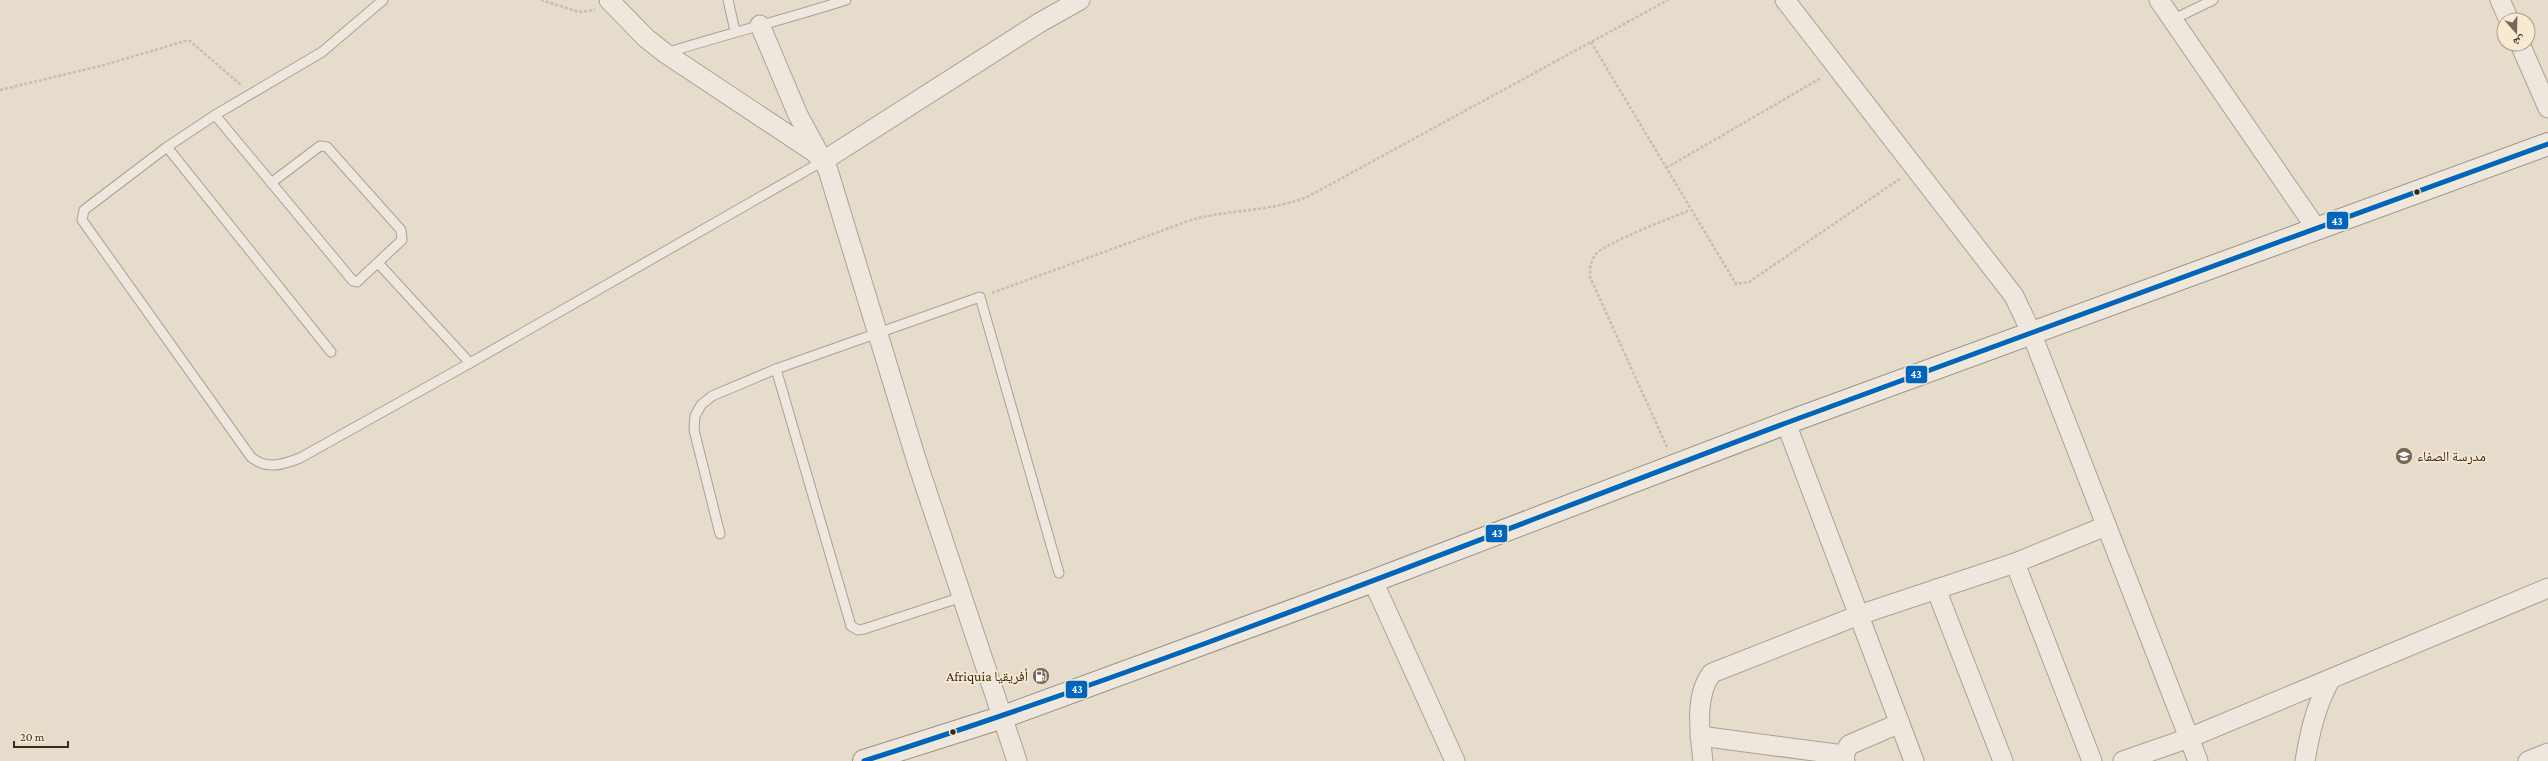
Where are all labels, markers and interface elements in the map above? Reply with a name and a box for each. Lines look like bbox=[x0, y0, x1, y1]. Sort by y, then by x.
north arrow bbox=[2496, 12, 2536, 52]
text: ش bbox=[2511, 32, 2527, 49]
unlabelled marker bbox=[2412, 187, 2422, 197]
line badge: 43 bbox=[2326, 211, 2349, 230]
text: 43 bbox=[2331, 215, 2343, 227]
line badge: 43 bbox=[1905, 365, 1928, 384]
text: 43 bbox=[1910, 368, 1922, 380]
school or university icon: مدرسة الصفاء bbox=[2394, 446, 2414, 466]
place label: مدرسة الصفاء bbox=[2417, 448, 2486, 465]
line badge: 43 bbox=[1485, 524, 1508, 543]
text: 43 bbox=[1491, 527, 1503, 539]
fuel station icon: Afriquia أفريقيا bbox=[1031, 666, 1051, 686]
place label: Afriquia أفريقيا bbox=[946, 668, 1028, 685]
line badge: 43 bbox=[1065, 680, 1088, 699]
text: 43 bbox=[1071, 683, 1083, 695]
scale bar bbox=[14, 723, 68, 749]
unlabelled marker bbox=[948, 727, 958, 737]
text: 20 m bbox=[20, 730, 45, 744]

